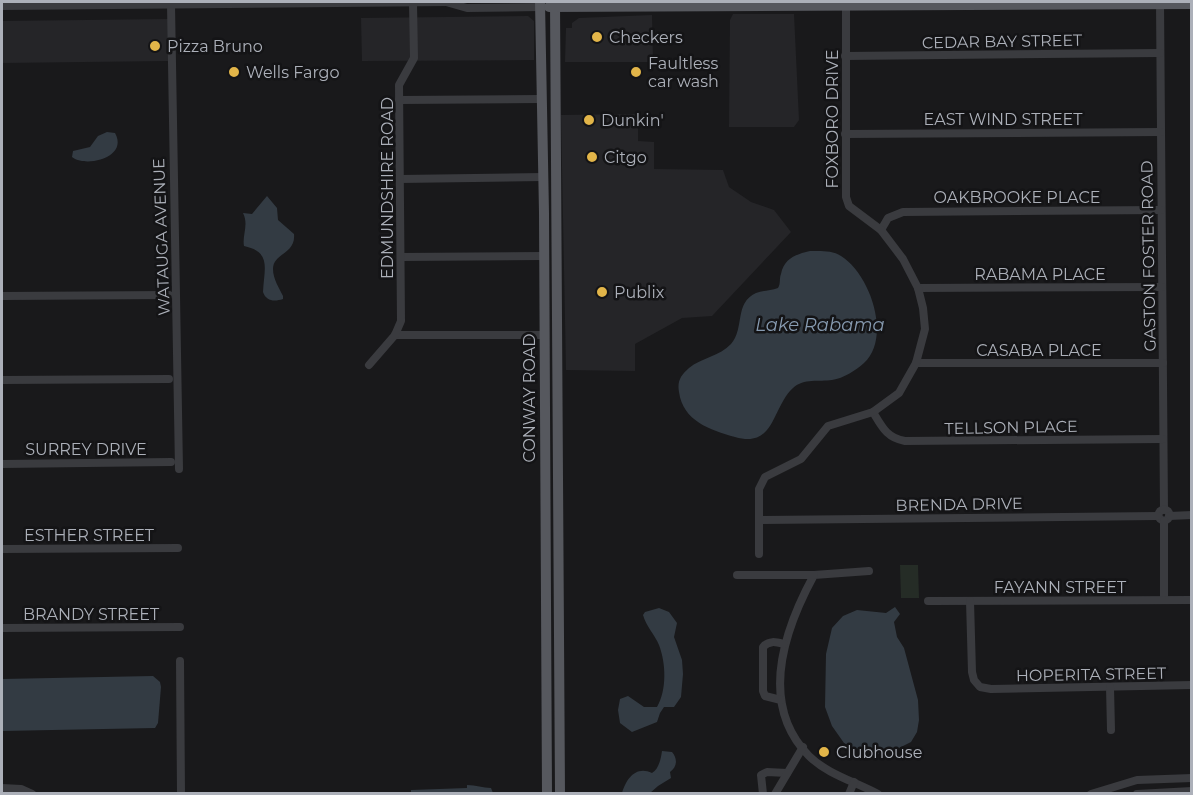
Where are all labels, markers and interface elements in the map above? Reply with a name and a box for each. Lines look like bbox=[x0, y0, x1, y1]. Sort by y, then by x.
place label: Checkers bbox=[609, 28, 683, 47]
marker: Checkers bbox=[590, 30, 604, 44]
street label: CEDAR BAY STREET bbox=[922, 31, 1083, 52]
place label: Pizza Bruno bbox=[167, 37, 263, 56]
marker: Pizza Bruno bbox=[148, 39, 162, 53]
street label: FOXBORO DRIVE bbox=[823, 50, 842, 188]
place label: Faultless car wash bbox=[648, 54, 719, 91]
place label: Wells Fargo bbox=[246, 63, 340, 82]
marker: Wells Fargo bbox=[227, 65, 241, 79]
marker: Faultless car wash bbox=[629, 65, 643, 79]
street label: EDMUNDSHIRE ROAD bbox=[378, 97, 397, 279]
street label: EAST WIND STREET bbox=[923, 110, 1083, 129]
place label: Dunkin' bbox=[601, 111, 664, 130]
marker: Dunkin' bbox=[582, 113, 596, 127]
place label: Citgo bbox=[604, 148, 647, 167]
marker: Citgo bbox=[585, 150, 599, 164]
street label: WATAUGA AVENUE bbox=[149, 158, 174, 316]
street label: GASTON FOSTER ROAD bbox=[1137, 160, 1160, 352]
street label: OAKBROOKE PLACE bbox=[934, 188, 1100, 207]
street label: RABAMA PLACE bbox=[974, 265, 1106, 284]
place label: Publix bbox=[614, 283, 665, 302]
marker: Publix bbox=[595, 285, 609, 299]
water label: Lake Rabama bbox=[755, 314, 885, 336]
street label: CONWAY ROAD bbox=[520, 334, 539, 462]
street label: CASABA PLACE bbox=[976, 341, 1102, 360]
street label: TELLSON PLACE bbox=[944, 417, 1078, 438]
street label: SURREY DRIVE bbox=[25, 440, 147, 459]
street label: BRENDA DRIVE bbox=[895, 494, 1023, 515]
street label: ESTHER STREET bbox=[24, 526, 155, 545]
street label: FAYANN STREET bbox=[994, 578, 1127, 597]
street label: BRANDY STREET bbox=[23, 605, 160, 624]
street label: HOPERITA STREET bbox=[1016, 664, 1167, 685]
place label: Clubhouse bbox=[836, 743, 922, 762]
marker: Clubhouse bbox=[817, 745, 831, 759]

